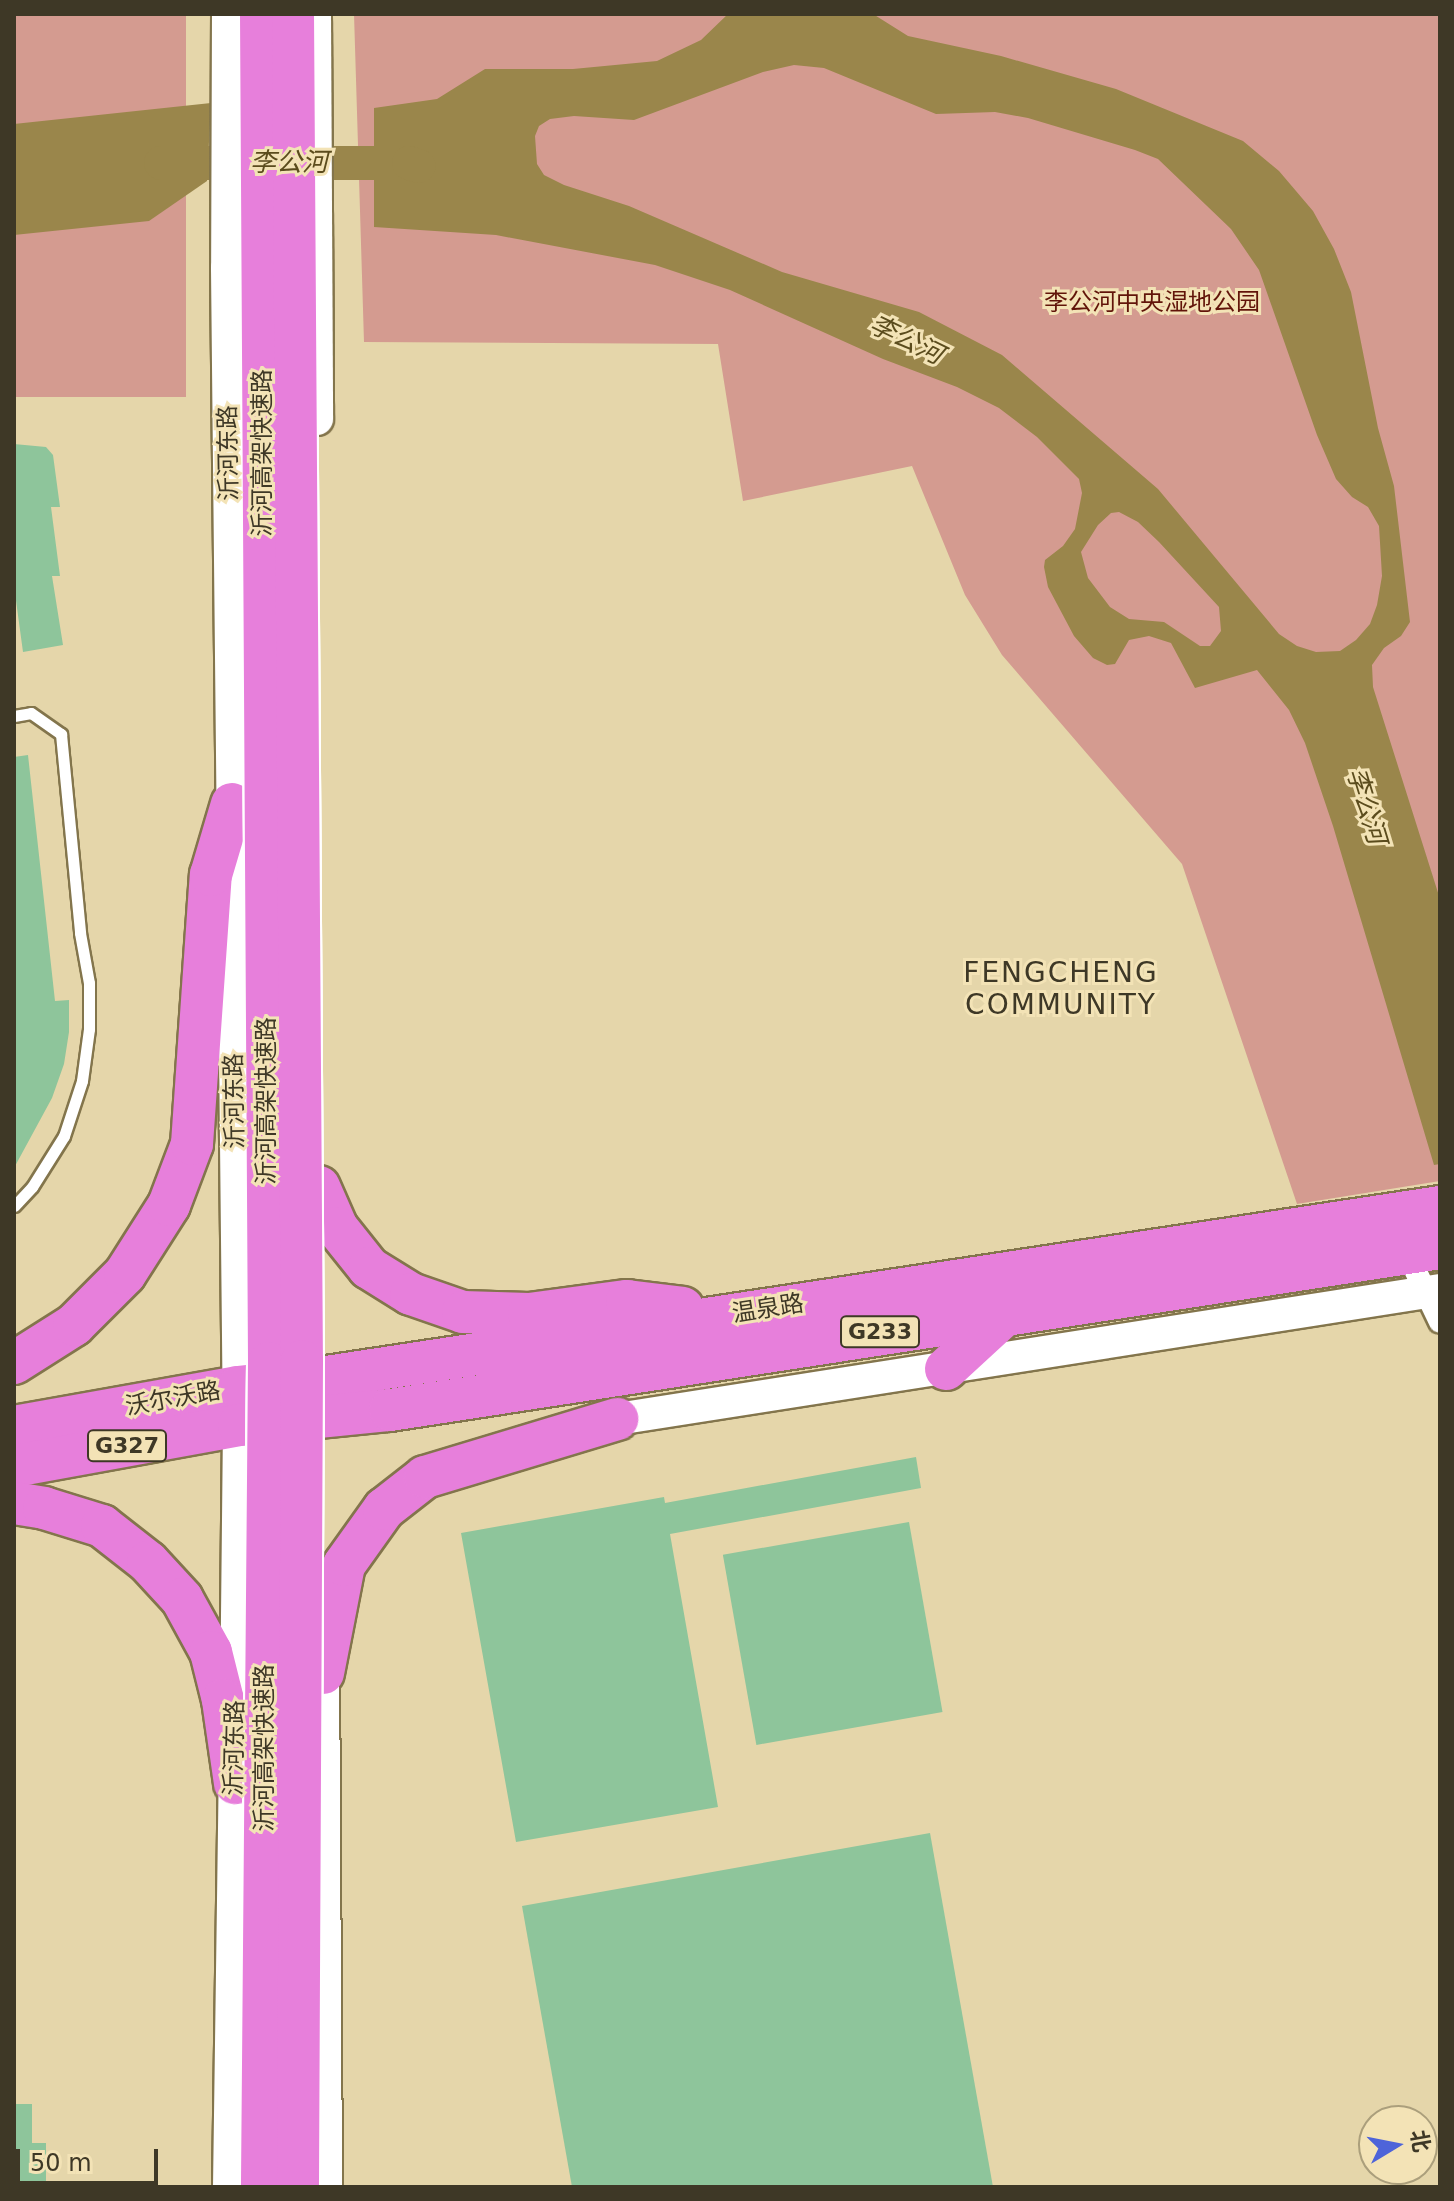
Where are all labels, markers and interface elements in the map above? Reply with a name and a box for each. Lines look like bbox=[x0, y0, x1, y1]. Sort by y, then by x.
water label: 李公河 bbox=[250, 147, 328, 179]
park label: 李公河中央湿地公园 bbox=[1044, 289, 1260, 317]
water label: 李公河 bbox=[864, 309, 948, 371]
street label: 沂河高架快速路 bbox=[249, 369, 277, 537]
street label: 沂河东路 bbox=[214, 405, 244, 501]
water label: 李公河 bbox=[1340, 764, 1392, 848]
district label: FENGCHENG COMMUNITY bbox=[963, 956, 1159, 1022]
street label: 沂河高架快速路 bbox=[253, 1017, 281, 1185]
street label: 沂河东路 bbox=[220, 1053, 250, 1149]
street label: 温泉路 bbox=[730, 1289, 806, 1329]
road number: G233 bbox=[840, 1314, 920, 1350]
street label: 沃尔沃路 bbox=[123, 1376, 223, 1422]
road number: G327 bbox=[87, 1428, 167, 1464]
street label: 沂河高架快速路 bbox=[251, 1664, 279, 1832]
street label: 沂河东路 bbox=[220, 1700, 250, 1796]
north arrow bbox=[1358, 2105, 1438, 2185]
text: 北 bbox=[1406, 2128, 1434, 2154]
scale bar bbox=[20, 2133, 162, 2183]
text: 50 m bbox=[30, 2149, 92, 2177]

